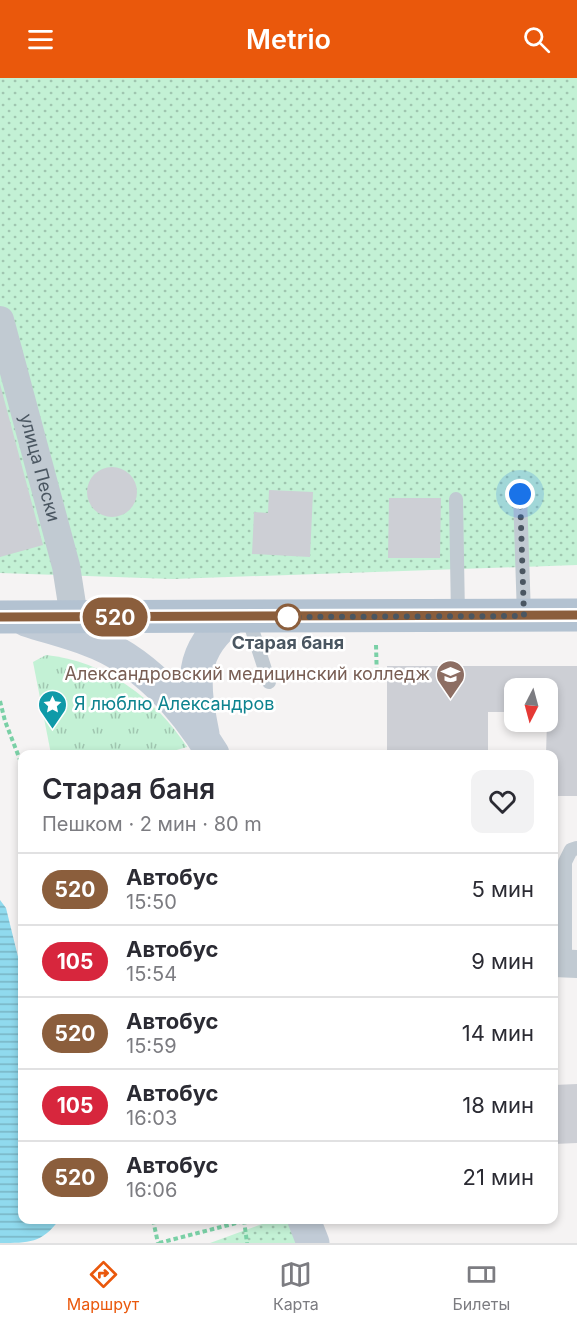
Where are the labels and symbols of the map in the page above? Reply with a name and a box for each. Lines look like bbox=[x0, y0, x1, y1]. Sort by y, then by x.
street label: улица Пески bbox=[16, 411, 65, 524]
your location bbox=[505, 479, 535, 509]
line badge: 520 bbox=[80, 598, 150, 636]
marker: Старая баня bbox=[275, 604, 301, 630]
place label: Старая баня bbox=[232, 632, 344, 653]
school or university icon: Александровский медицинский колледж bbox=[435, 658, 467, 700]
place label: Александровский медицинский колледж bbox=[65, 663, 430, 684]
north arrow bbox=[504, 678, 558, 732]
place icon: Я люблю Александров bbox=[37, 688, 69, 730]
place label: Я люблю Александров bbox=[74, 693, 275, 714]

